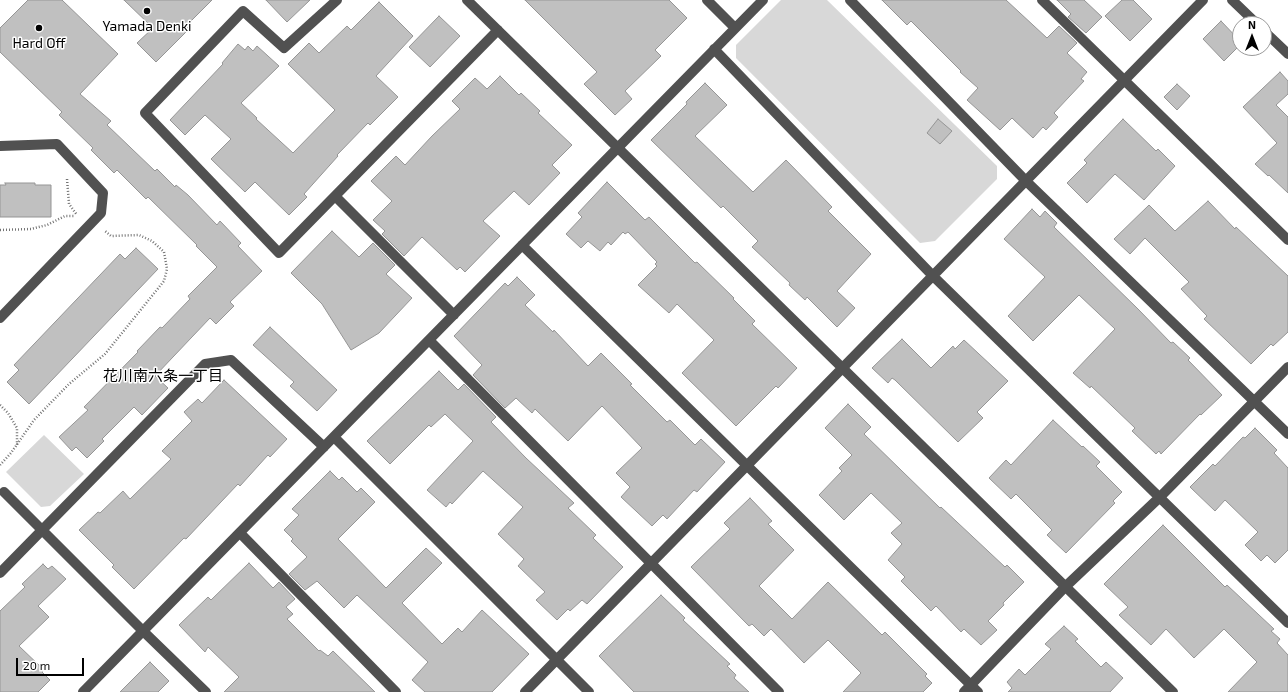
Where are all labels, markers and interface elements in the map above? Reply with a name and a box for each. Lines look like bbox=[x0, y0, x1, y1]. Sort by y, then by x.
marker: Yamada Denki bbox=[142, 6, 152, 16]
north arrow bbox=[1232, 16, 1272, 56]
place label: Yamada Denki bbox=[102, 18, 192, 34]
text: N bbox=[1248, 18, 1256, 31]
marker: Hard Off bbox=[34, 23, 44, 33]
place label: Hard Off bbox=[13, 35, 65, 51]
district label: 花川南六条一丁目 bbox=[103, 367, 223, 385]
scale bar bbox=[18, 650, 86, 676]
text: 20 m bbox=[23, 658, 50, 672]

